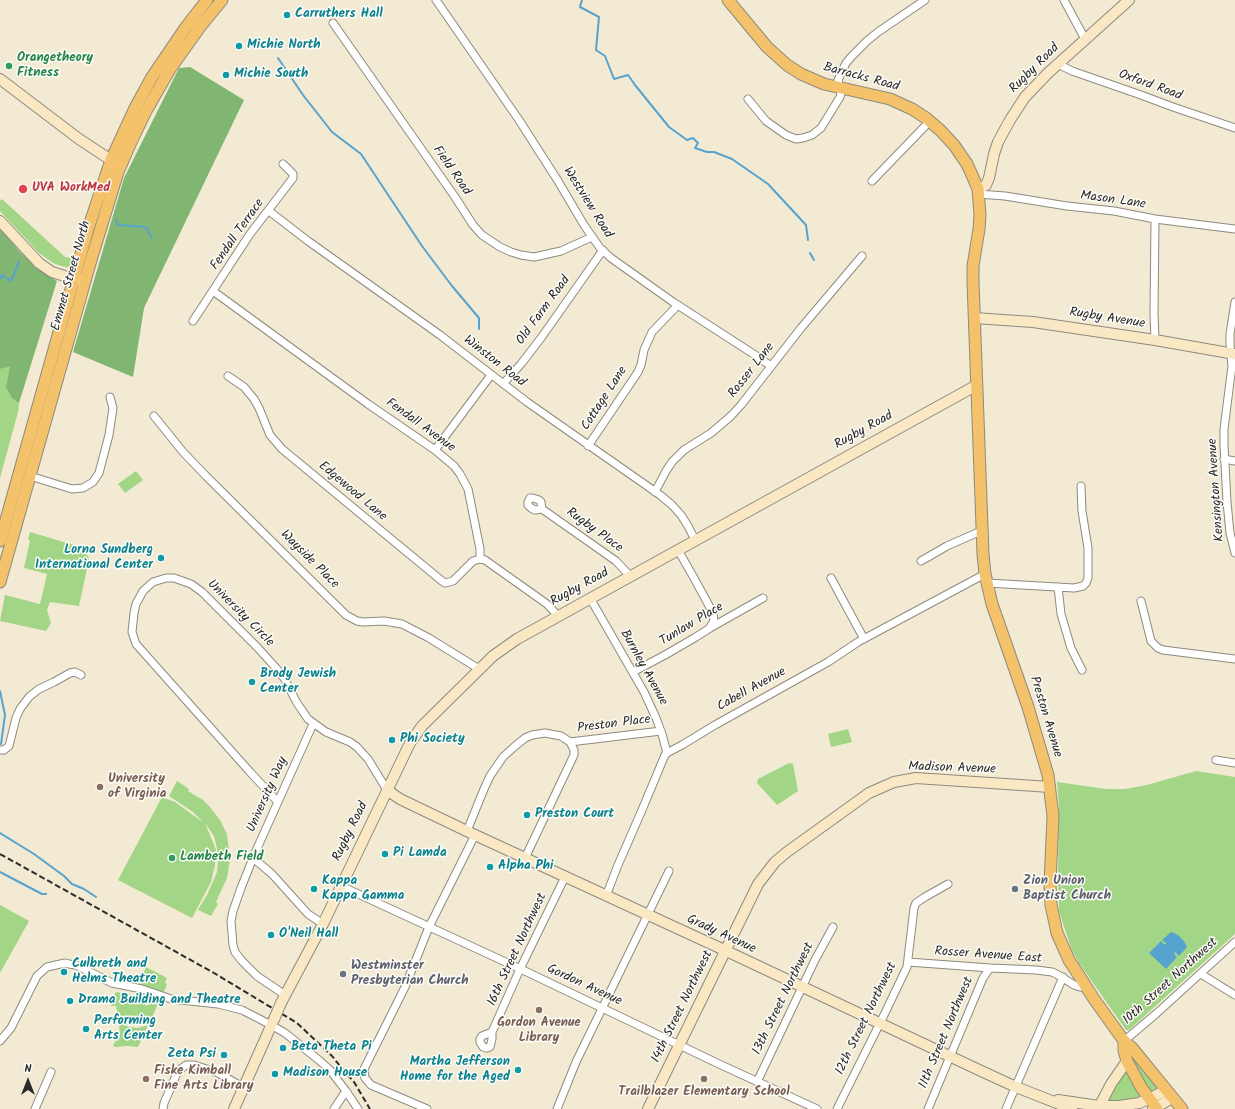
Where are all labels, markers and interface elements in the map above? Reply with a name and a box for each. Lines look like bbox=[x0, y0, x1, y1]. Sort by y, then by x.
place label: Carruthers Hall bbox=[295, 7, 383, 23]
marker: Carruthers Hall bbox=[282, 10, 292, 20]
place label: Michie North bbox=[247, 38, 321, 54]
marker: Michie North bbox=[234, 41, 244, 51]
street label: Rugby Road bbox=[1007, 41, 1063, 97]
place label: Orangetheory Fitness bbox=[17, 51, 93, 82]
street label: Barracks Road bbox=[821, 60, 901, 96]
marker: Orangetheory Fitness bbox=[4, 61, 14, 71]
place label: Michie South bbox=[234, 67, 308, 83]
street label: Oxford Road bbox=[1116, 67, 1184, 105]
marker: Michie South bbox=[221, 70, 231, 80]
street label: Field Road bbox=[428, 143, 474, 199]
street label: Westview Road bbox=[559, 165, 615, 241]
place label: UVA WorkMed bbox=[32, 181, 110, 197]
marker: UVA WorkMed bbox=[17, 183, 29, 195]
street label: Mason Lane bbox=[1079, 189, 1147, 213]
street label: Fendall Terrace bbox=[208, 197, 268, 273]
street label: Emmet Street North bbox=[49, 219, 95, 333]
street label: Old Farm Road bbox=[514, 273, 574, 349]
street label: Rugby Avenue bbox=[1068, 305, 1146, 333]
street label: Winston Road bbox=[460, 333, 528, 391]
street label: Rosser Lane bbox=[726, 340, 778, 402]
street label: Cottage Lane bbox=[579, 364, 631, 434]
street label: Fendall Avenue bbox=[382, 396, 458, 456]
street label: Rugby Road bbox=[832, 409, 896, 453]
street label: Kensington Avenue bbox=[1206, 438, 1228, 542]
street label: Edgewood Lane bbox=[315, 459, 389, 525]
street label: Rugby Place bbox=[563, 505, 625, 557]
street label: Wayside Place bbox=[276, 527, 342, 593]
place label: Lorna Sundberg International Center bbox=[35, 543, 153, 574]
marker: Lorna Sundberg International Center bbox=[156, 553, 166, 563]
street label: Rugby Road bbox=[548, 566, 612, 610]
street label: University Circle bbox=[203, 577, 277, 651]
street label: Tunlaw Place bbox=[657, 600, 727, 650]
street label: Burnley Avenue bbox=[616, 627, 670, 709]
street label: Cabell Avenue bbox=[715, 665, 789, 715]
place label: Brody Jewish Center bbox=[260, 667, 336, 698]
street label: Preston Avenue bbox=[1025, 675, 1065, 759]
marker: Brody Jewish Center bbox=[247, 677, 257, 687]
street label: Preston Place bbox=[576, 713, 652, 737]
place label: Phi Society bbox=[400, 732, 465, 748]
marker: Phi Society bbox=[387, 735, 397, 745]
street label: University Way bbox=[244, 755, 292, 835]
street label: Madison Avenue bbox=[908, 760, 996, 778]
place label: University of Virginia bbox=[108, 772, 166, 803]
marker: University of Virginia bbox=[95, 782, 105, 792]
street label: Rugby Road bbox=[330, 800, 372, 864]
place label: Preston Court bbox=[535, 807, 614, 823]
marker: Preston Court bbox=[522, 810, 532, 820]
place label: Pi Lamda bbox=[393, 846, 447, 862]
marker: Pi Lamda bbox=[380, 849, 390, 859]
place label: Lambeth Field bbox=[180, 850, 264, 866]
marker: Lambeth Field bbox=[167, 853, 177, 863]
place label: Alpha Phi bbox=[498, 859, 553, 875]
marker: Alpha Phi bbox=[485, 862, 495, 872]
place label: Kappa Kappa Gamma bbox=[322, 874, 404, 905]
place label: Zion Union Baptist Church bbox=[1023, 874, 1111, 905]
marker: Kappa Kappa Gamma bbox=[309, 884, 319, 894]
marker: Zion Union Baptist Church bbox=[1010, 884, 1020, 894]
street label: 16th Street Northwest bbox=[485, 891, 551, 1009]
street label: Grady Avenue bbox=[684, 912, 758, 958]
place label: O'Neil Hall bbox=[279, 927, 338, 943]
marker: O'Neil Hall bbox=[266, 930, 276, 940]
street label: 10th Street Northwest bbox=[1120, 935, 1222, 1029]
street label: 13th Street Northwest bbox=[750, 940, 818, 1058]
street label: Rosser Avenue East bbox=[934, 944, 1042, 968]
street label: 14th Street Northwest bbox=[649, 948, 717, 1066]
place label: Culbreth and Helms Theatre bbox=[72, 957, 156, 988]
place label: Westminster Presbyterian Church bbox=[351, 959, 469, 990]
street label: 12th Street Northwest bbox=[833, 960, 901, 1078]
street label: Gordon Avenue bbox=[544, 962, 624, 1010]
marker: Culbreth and Helms Theatre bbox=[59, 967, 69, 977]
marker: Westminster Presbyterian Church bbox=[338, 969, 348, 979]
street label: 11th Street Northwest bbox=[916, 975, 978, 1091]
place label: Drama Building and Theatre bbox=[78, 993, 241, 1009]
marker: Drama Building and Theatre bbox=[65, 996, 75, 1006]
marker: Gordon Avenue Library bbox=[534, 1005, 544, 1015]
place label: Performing Arts Center bbox=[94, 1014, 162, 1045]
place label: Gordon Avenue Library bbox=[497, 1016, 581, 1047]
marker: Performing Arts Center bbox=[81, 1024, 91, 1034]
place label: Beta Theta Pi bbox=[291, 1040, 372, 1056]
marker: Beta Theta Pi bbox=[278, 1043, 288, 1053]
place label: Zeta Psi bbox=[167, 1047, 216, 1063]
marker: Zeta Psi bbox=[219, 1050, 229, 1060]
place label: Martha Jefferson Home for the Aged bbox=[400, 1055, 510, 1086]
text: N bbox=[25, 1060, 31, 1078]
north arrow bbox=[8, 1061, 48, 1101]
place label: Fiske Kimball Fine Arts Library bbox=[154, 1064, 253, 1095]
marker: Martha Jefferson Home for the Aged bbox=[513, 1065, 523, 1075]
place label: Madison House bbox=[283, 1066, 367, 1082]
marker: Madison House bbox=[270, 1069, 280, 1079]
marker: Fiske Kimball Fine Arts Library bbox=[141, 1074, 151, 1084]
marker: Trailblazer Elementary School bbox=[699, 1074, 709, 1084]
place label: Trailblazer Elementary School bbox=[618, 1085, 790, 1101]

